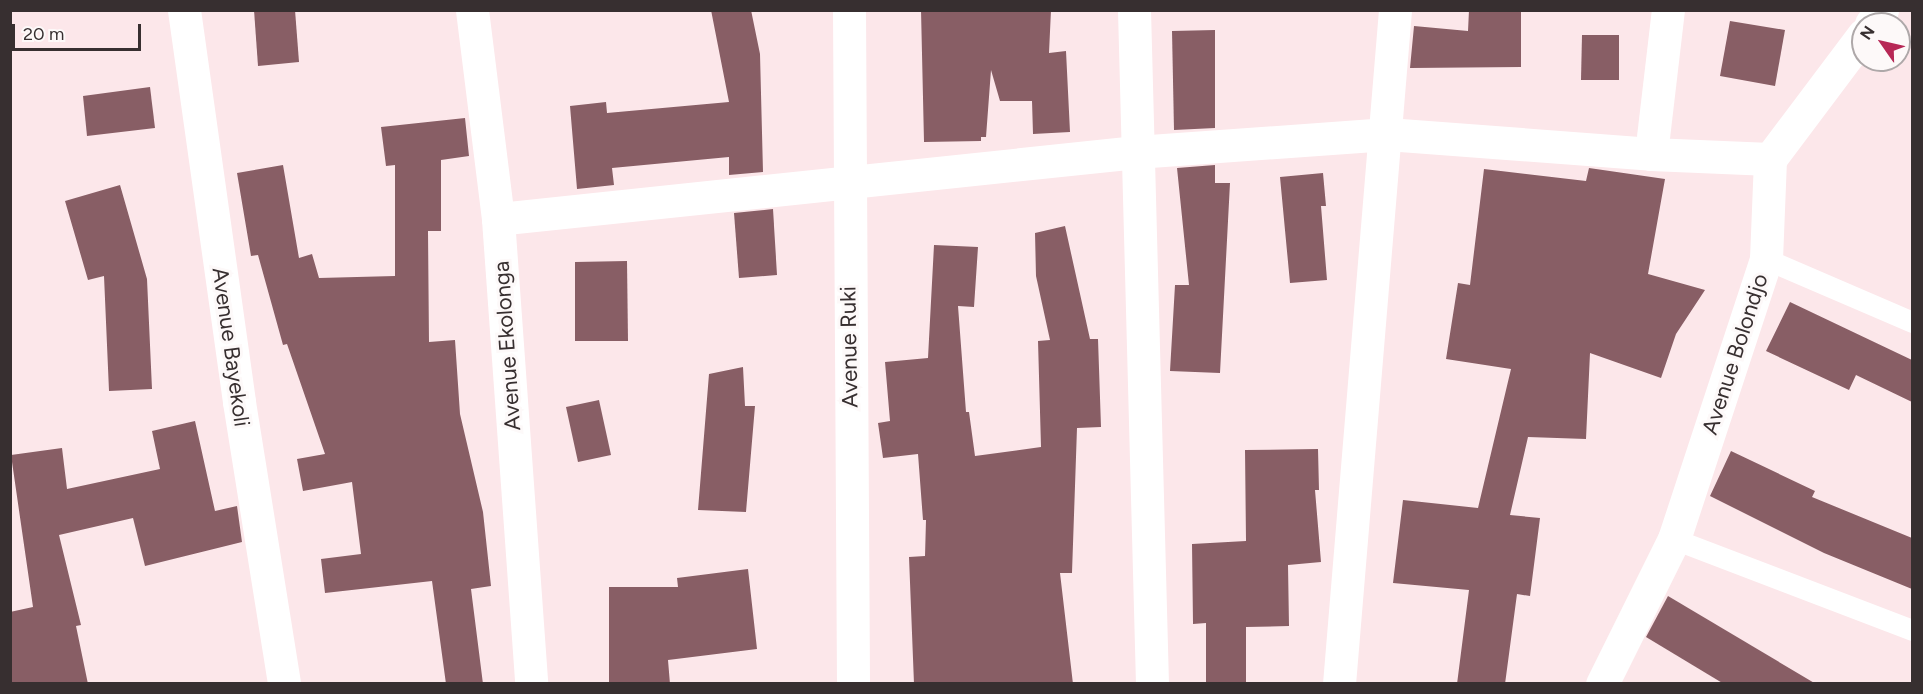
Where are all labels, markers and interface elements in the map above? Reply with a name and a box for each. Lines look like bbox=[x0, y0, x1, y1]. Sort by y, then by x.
scale bar bbox=[15, 12, 144, 50]
north arrow bbox=[1851, 12, 1911, 72]
text: N bbox=[1856, 22, 1879, 43]
text: 20 m bbox=[23, 23, 64, 45]
street label: Avenue Ekolonga bbox=[488, 260, 526, 432]
street label: Avenue Bayekoli bbox=[207, 266, 255, 428]
street label: Avenue Bolondjo bbox=[1697, 270, 1773, 438]
street label: Avenue Ruki bbox=[835, 286, 863, 408]

